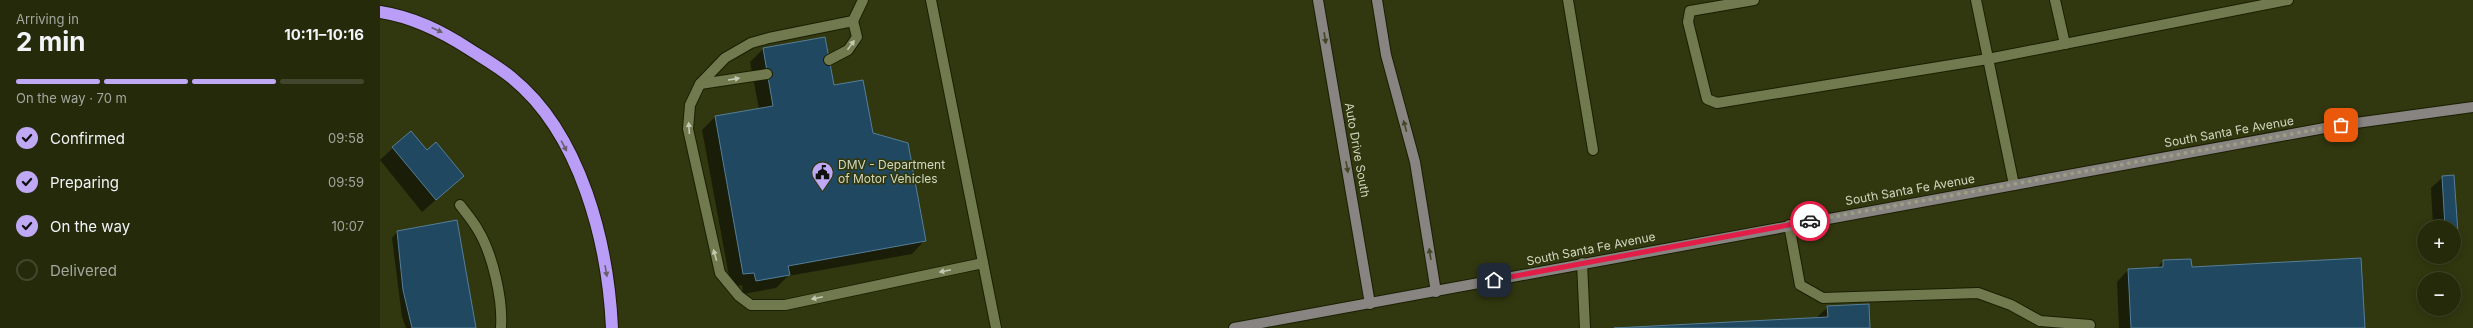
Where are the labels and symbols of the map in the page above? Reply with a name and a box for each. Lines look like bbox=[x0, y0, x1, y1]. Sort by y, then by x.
one-way arrow bbox=[431, 27, 442, 33]
one-way arrow bbox=[1322, 32, 1328, 45]
one-way arrow bbox=[847, 40, 855, 51]
one-way arrow bbox=[728, 76, 740, 82]
street label: Auto Drive South bbox=[1342, 101, 1373, 198]
pin bbox=[2324, 108, 2358, 142]
street label: South Santa Fe Avenue bbox=[2163, 113, 2295, 150]
one-way arrow bbox=[1402, 120, 1408, 132]
one-way arrow bbox=[686, 122, 693, 134]
one-way arrow bbox=[561, 140, 568, 151]
place label: DMV - Department of Motor Vehicles bbox=[838, 157, 945, 186]
public building icon: DMV - Department of Motor Vehicles bbox=[810, 159, 836, 192]
one-way arrow bbox=[1344, 160, 1350, 173]
street label: South Santa Fe Avenue bbox=[1844, 171, 1976, 208]
courier bbox=[1790, 201, 1830, 241]
street label: South Santa Fe Avenue bbox=[1525, 229, 1657, 268]
one-way arrow bbox=[1427, 248, 1433, 260]
one-way arrow bbox=[712, 249, 718, 262]
pin bbox=[1477, 263, 1511, 297]
one-way arrow bbox=[604, 265, 610, 278]
one-way arrow bbox=[939, 269, 951, 275]
one-way arrow bbox=[811, 295, 824, 301]

